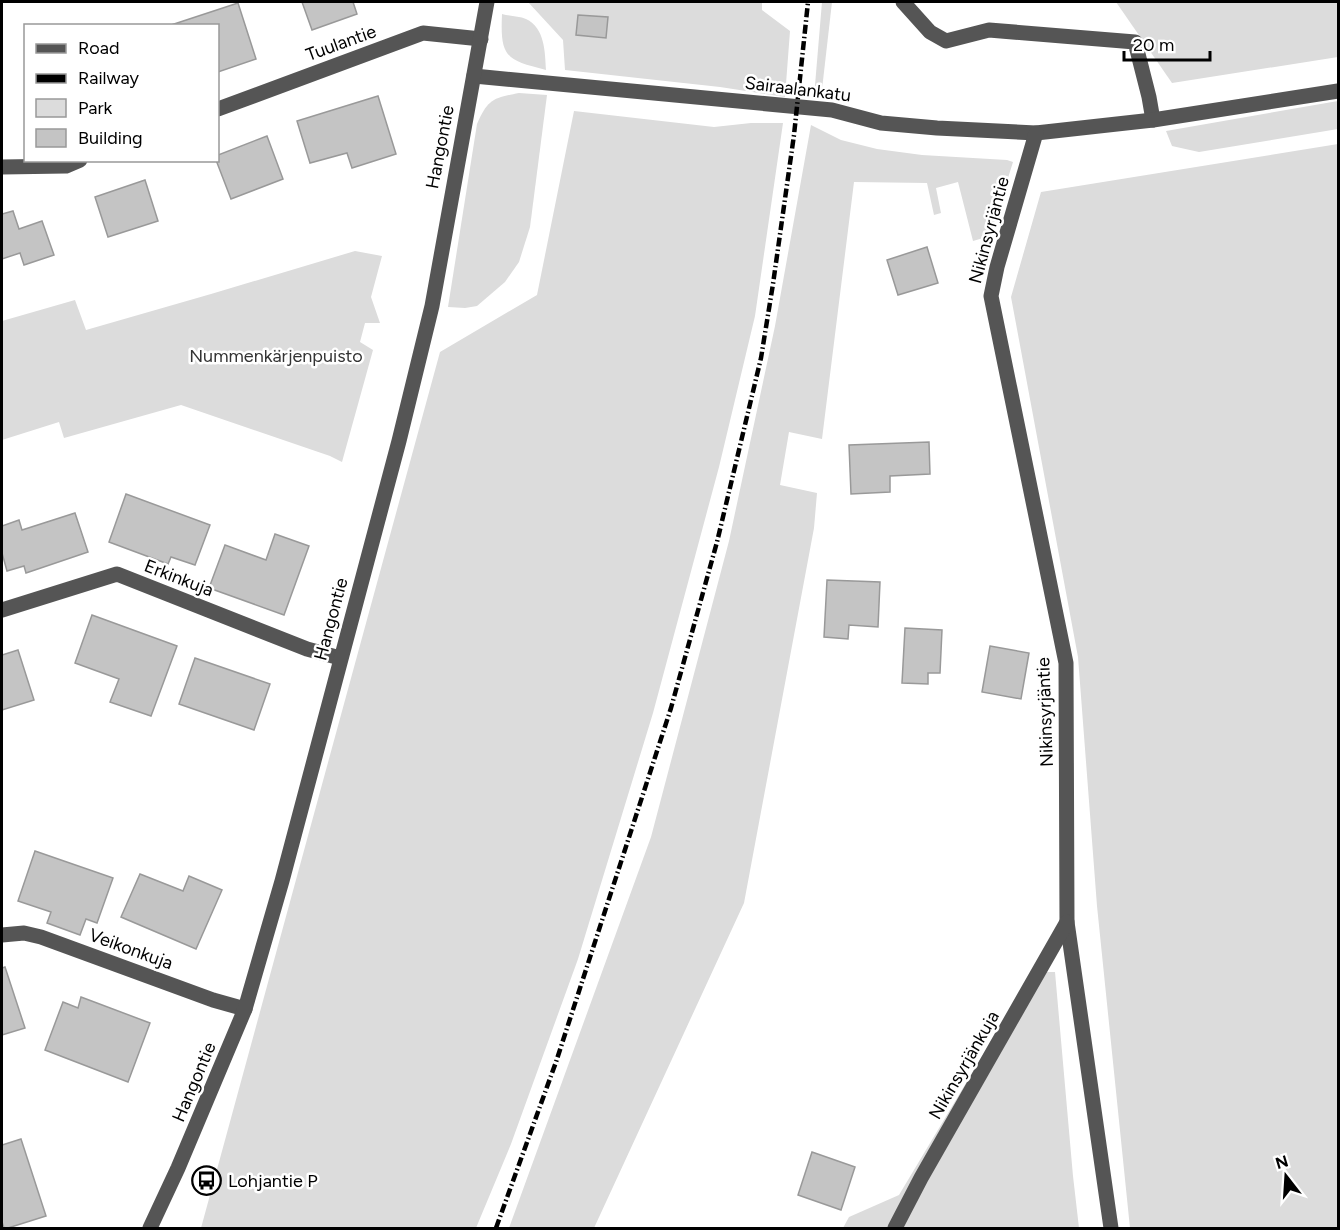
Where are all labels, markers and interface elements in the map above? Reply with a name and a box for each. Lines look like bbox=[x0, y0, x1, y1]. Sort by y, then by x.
street label: Tuulantie bbox=[303, 20, 379, 66]
legend bbox=[24, 24, 219, 162]
scale bar bbox=[1124, 24, 1210, 62]
text: 20 m bbox=[1133, 34, 1174, 56]
text: Road bbox=[78, 37, 119, 59]
text: Railway bbox=[78, 67, 140, 89]
street label: Sairaalankatu bbox=[744, 72, 852, 106]
text: Park bbox=[78, 97, 113, 119]
street label: Hangontie bbox=[421, 103, 459, 191]
text: Building bbox=[78, 127, 143, 149]
street label: Nikinsyrjäntie bbox=[964, 174, 1014, 286]
park label: Nummenkärjenpuisto bbox=[189, 345, 363, 367]
street label: Erkinkuja bbox=[141, 555, 217, 601]
street label: Hangontie bbox=[309, 575, 353, 663]
street label: Nikinsyrjäntie bbox=[1032, 657, 1058, 767]
street label: Veikonkuja bbox=[86, 924, 176, 974]
street label: Nikinsyrjänkuja bbox=[924, 1007, 1004, 1123]
street label: Hangontie bbox=[167, 1039, 221, 1125]
north arrow bbox=[1256, 1146, 1316, 1206]
text: N bbox=[1273, 1151, 1290, 1173]
bus stop icon: Lohjantie P bbox=[191, 1165, 223, 1197]
place label: Lohjantie P bbox=[228, 1170, 318, 1192]

